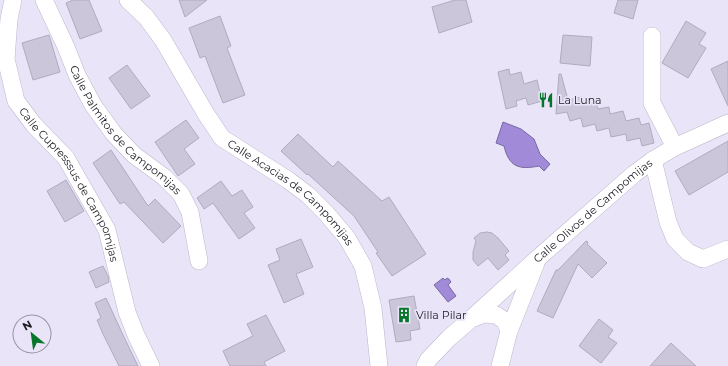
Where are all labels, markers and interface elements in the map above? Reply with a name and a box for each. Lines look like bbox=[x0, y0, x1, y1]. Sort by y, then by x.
street label: Calle Palmitos de Campomijas bbox=[67, 63, 185, 198]
restaurant icon: La Luna bbox=[537, 91, 555, 109]
place label: La Luna bbox=[558, 93, 602, 107]
street label: Calle Cupresssus de Campomijas bbox=[16, 104, 122, 264]
street label: Calle Acacias de Campomijas bbox=[225, 136, 357, 248]
street label: Calle Olivos de Campomijas bbox=[530, 155, 656, 266]
building icon: Villa Pilar bbox=[395, 306, 413, 324]
place label: Villa Pilar bbox=[416, 308, 466, 322]
north arrow bbox=[12, 314, 52, 354]
text: N bbox=[20, 317, 34, 334]

